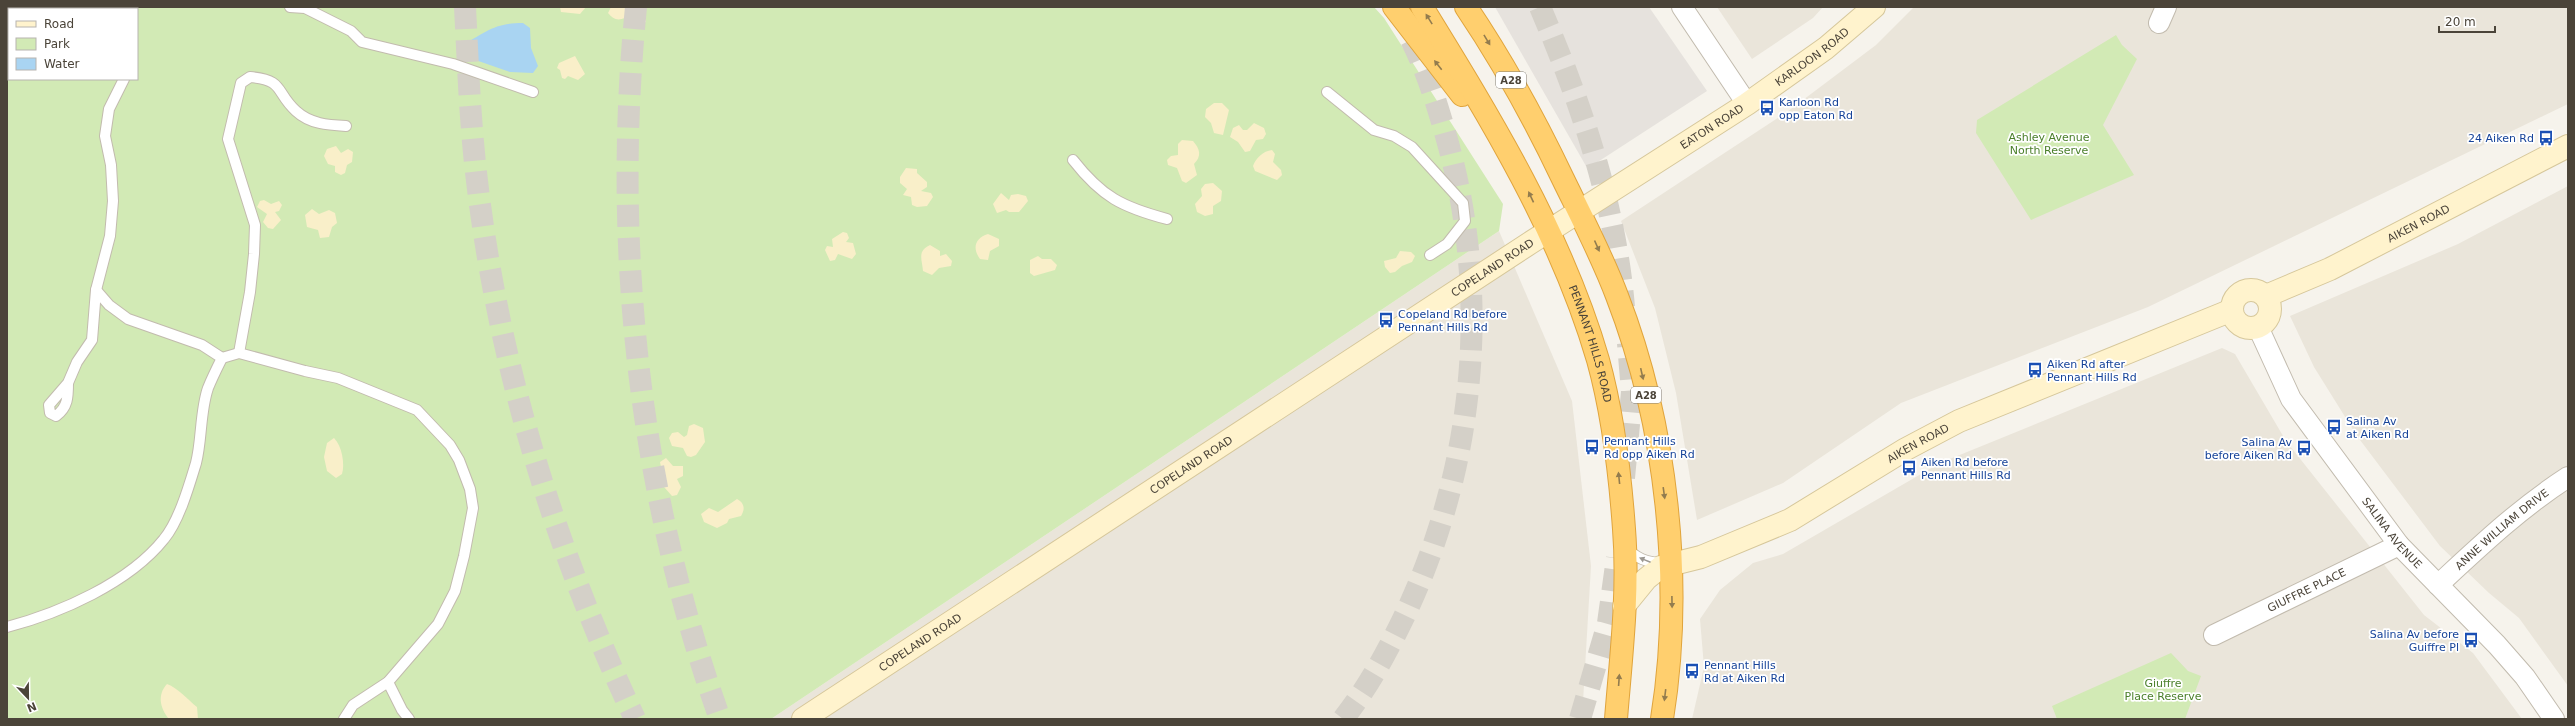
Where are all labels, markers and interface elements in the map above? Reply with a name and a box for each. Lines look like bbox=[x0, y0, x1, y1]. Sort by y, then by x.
legend bbox=[8, 8, 138, 80]
scale bar bbox=[2439, 8, 2495, 34]
one-way arrow bbox=[1425, 14, 1433, 24]
text: 20 m bbox=[2445, 15, 2476, 29]
text: Road bbox=[44, 17, 74, 31]
street label: KARLOON ROAD bbox=[1772, 25, 1852, 89]
one-way arrow bbox=[1483, 34, 1490, 46]
text: Park bbox=[44, 37, 70, 51]
text: Water bbox=[44, 57, 80, 71]
one-way arrow bbox=[1434, 59, 1443, 70]
road number: A28 bbox=[1496, 72, 1526, 88]
place label: Karloon Rd opp Eaton Rd bbox=[1779, 96, 1853, 122]
bus stop icon: Karloon Rd opp Eaton Rd bbox=[1758, 99, 1776, 117]
street label: EATON ROAD bbox=[1678, 101, 1746, 152]
bus stop icon: 24 Aiken Rd bbox=[2537, 129, 2555, 147]
park label: Ashley Avenue North Reserve bbox=[2009, 131, 2090, 157]
place label: 24 Aiken Rd bbox=[2468, 132, 2534, 145]
one-way arrow bbox=[1528, 191, 1534, 203]
street label: AIKEN ROAD bbox=[2385, 202, 2452, 245]
street label: COPELAND ROAD bbox=[1449, 236, 1536, 299]
one-way arrow bbox=[1594, 241, 1600, 252]
street label: PENNANT HILLS ROAD bbox=[1566, 283, 1614, 404]
place label: Copeland Rd before Pennant Hills Rd bbox=[1398, 308, 1507, 334]
bus stop icon: Copeland Rd before Pennant Hills Rd bbox=[1377, 311, 1395, 329]
place label: Aiken Rd after Pennant Hills Rd bbox=[2047, 358, 2137, 384]
bus stop icon: Aiken Rd after Pennant Hills Rd bbox=[2026, 361, 2044, 379]
one-way arrow bbox=[1639, 367, 1645, 380]
road number: A28 bbox=[1631, 387, 1661, 403]
place label: Salina Av at Aiken Rd bbox=[2346, 415, 2409, 441]
bus stop icon: Salina Av at Aiken Rd bbox=[2325, 418, 2343, 436]
street label: AIKEN ROAD bbox=[1885, 421, 1951, 466]
street label: COPELAND ROAD bbox=[1147, 433, 1235, 497]
place label: Pennant Hills Rd opp Aiken Rd bbox=[1604, 435, 1695, 461]
place label: Salina Av before Aiken Rd bbox=[2205, 436, 2292, 462]
bus stop icon: Pennant Hills Rd opp Aiken Rd bbox=[1583, 438, 1601, 456]
bus stop icon: Salina Av before Aiken Rd bbox=[2295, 439, 2313, 457]
place label: Aiken Rd before Pennant Hills Rd bbox=[1921, 456, 2011, 482]
bus stop icon: Aiken Rd before Pennant Hills Rd bbox=[1900, 459, 1918, 477]
one-way arrow bbox=[1615, 472, 1622, 484]
street label: ANNE WILLIAM DRIVE bbox=[2452, 486, 2551, 572]
one-way arrow bbox=[1661, 487, 1667, 499]
street label: SALINA AVENUE bbox=[2359, 495, 2425, 571]
one-way arrow bbox=[1640, 557, 1651, 563]
street label: GIUFFRE PLACE bbox=[2265, 565, 2348, 615]
one-way arrow bbox=[1669, 596, 1675, 609]
street label: COPELAND ROAD bbox=[876, 611, 964, 674]
place label: Salina Av before Guiffre Pl bbox=[2370, 628, 2459, 654]
bus stop icon: Salina Av before Guiffre Pl bbox=[2462, 631, 2480, 649]
place label: Pennant Hills Rd at Aiken Rd bbox=[1704, 659, 1785, 685]
bus stop icon: Pennant Hills Rd at Aiken Rd bbox=[1683, 662, 1701, 680]
one-way arrow bbox=[1615, 674, 1622, 686]
park label: Giuffre Place Reserve bbox=[2125, 677, 2202, 703]
north arrow bbox=[8, 678, 48, 718]
one-way arrow bbox=[1662, 689, 1668, 701]
text: N bbox=[25, 699, 38, 715]

